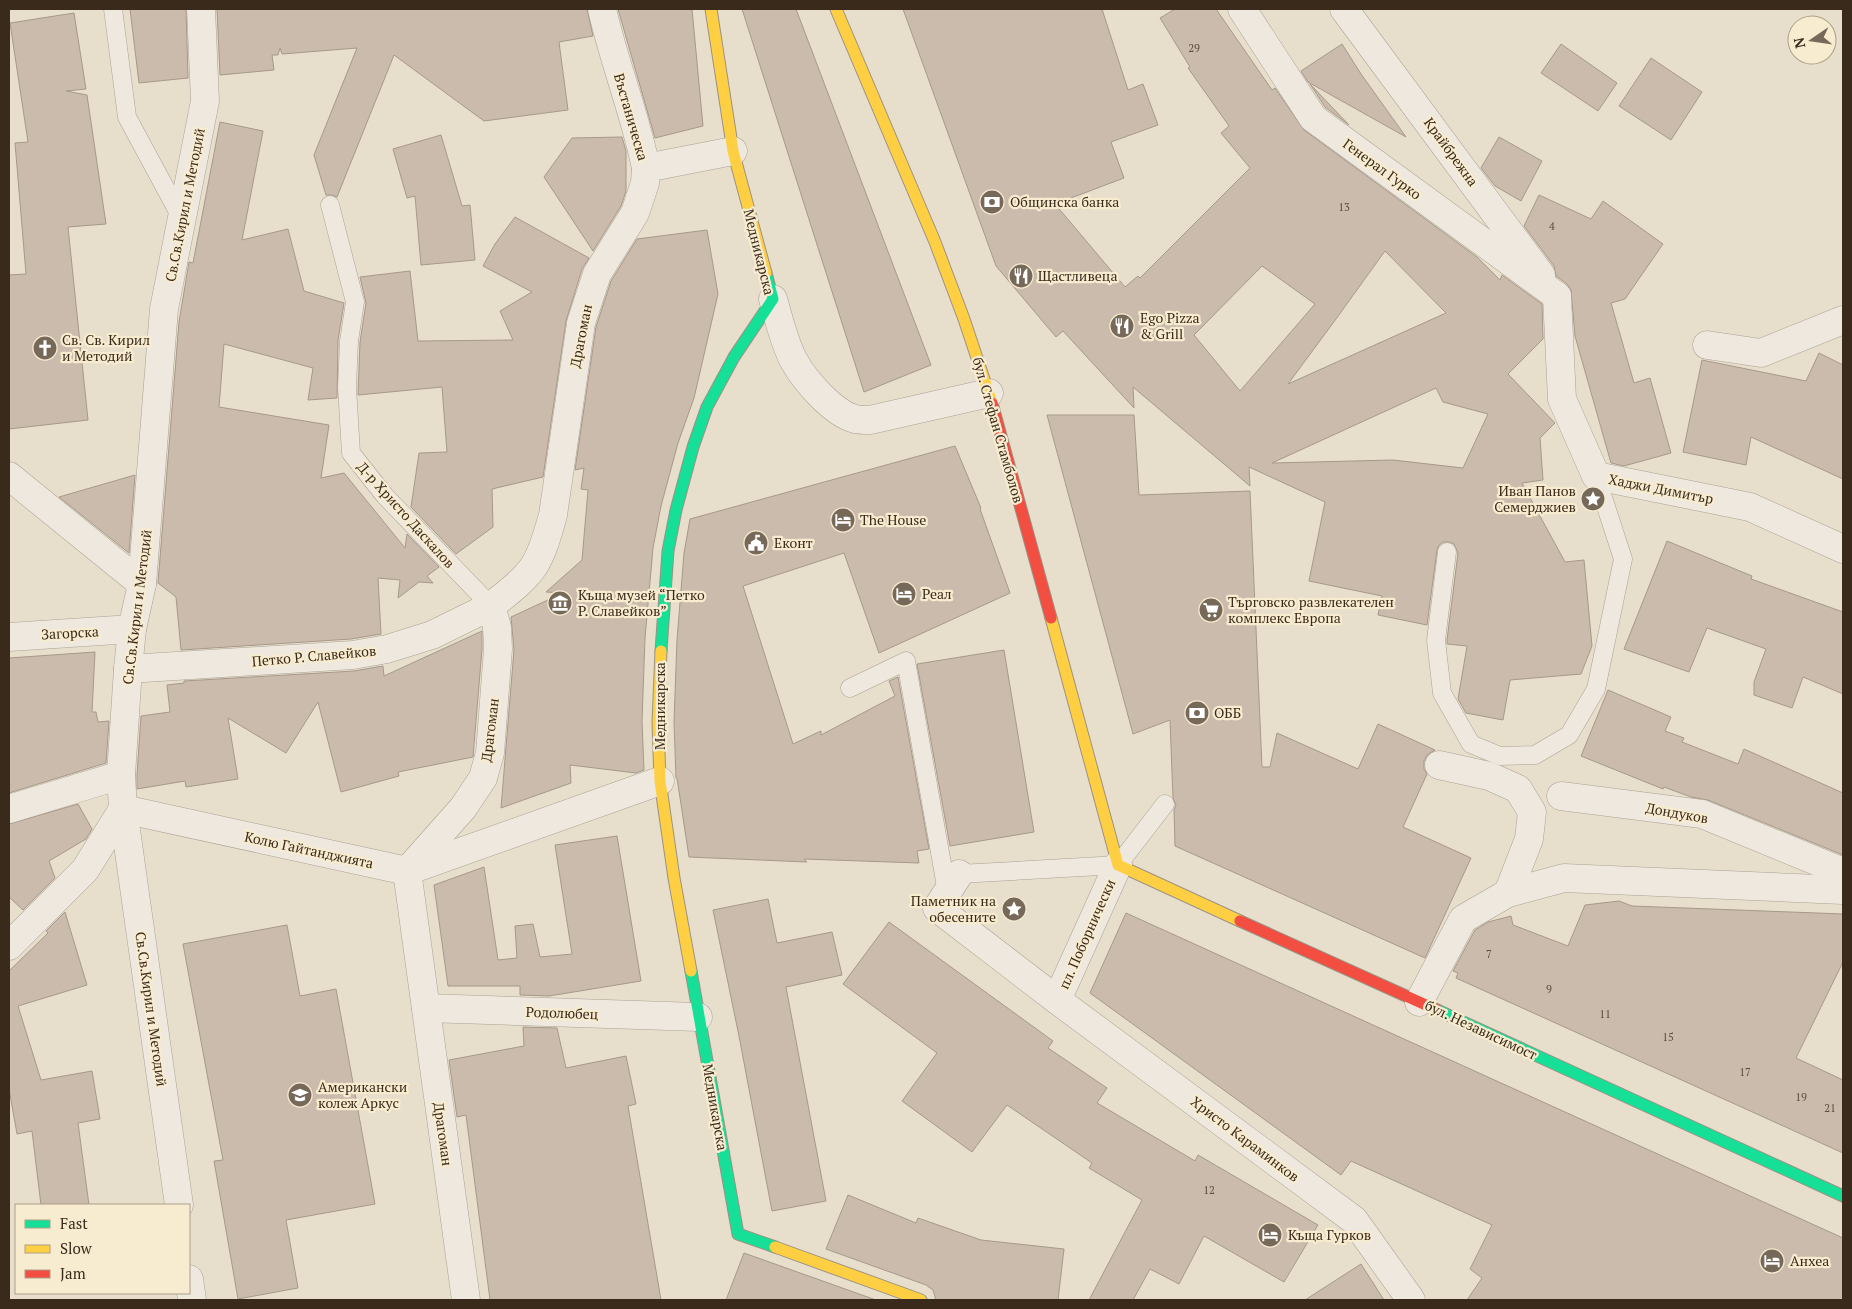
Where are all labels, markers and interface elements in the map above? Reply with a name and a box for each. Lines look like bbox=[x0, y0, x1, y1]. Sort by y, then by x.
north arrow bbox=[1787, 15, 1837, 65]
text: N bbox=[1788, 35, 1809, 50]
house number: 29 bbox=[1188, 41, 1200, 55]
street label: Въстаническа bbox=[610, 71, 653, 163]
street label: Крайбрежна bbox=[1420, 114, 1483, 190]
street label: Св.Св.Кирил и Методий bbox=[160, 126, 209, 283]
street label: Генерал Гурко bbox=[1339, 134, 1425, 204]
bank icon: Общинска банка bbox=[979, 189, 1005, 215]
place label: Общинска банка bbox=[1010, 192, 1119, 211]
house number: 13 bbox=[1338, 200, 1350, 214]
street label: Медникарска bbox=[740, 207, 779, 297]
house number: 4 bbox=[1549, 219, 1555, 233]
restaurant icon: Щастливеца bbox=[1008, 263, 1034, 289]
place label: Щастливеца bbox=[1038, 266, 1118, 285]
street label: Драгоман bbox=[565, 302, 596, 369]
place label: Ego Pizza & Grill bbox=[1140, 308, 1200, 343]
restaurant icon: Ego Pizza & Grill bbox=[1109, 313, 1135, 339]
place label: Св. Св. Кирил и Методий bbox=[62, 330, 150, 365]
church icon: Св. Св. Кирил и Методий bbox=[32, 335, 58, 361]
street label: бул. Стефан Стамболов bbox=[969, 355, 1028, 505]
street label: Д-р Христо Даскалов bbox=[353, 457, 459, 572]
street label: Хаджи Димитър bbox=[1607, 469, 1715, 508]
place label: Иван Панов Семерджиев bbox=[1494, 481, 1576, 516]
place icon: Иван Панов Семерджиев bbox=[1580, 486, 1606, 512]
hotel icon: The House bbox=[830, 507, 856, 533]
place label: The House bbox=[860, 510, 926, 529]
street label: Св.Св.Кирил и Методий bbox=[118, 528, 155, 686]
public building icon: Еконт bbox=[743, 530, 769, 556]
place label: Еконт bbox=[774, 533, 813, 552]
hotel icon: Реал bbox=[891, 581, 917, 607]
place label: Реал bbox=[922, 584, 952, 603]
place label: Къща музей “Петко Р. Славейков” bbox=[578, 585, 705, 620]
museum icon: Къща музей “Петко Р. Славейков” bbox=[547, 590, 573, 616]
place label: Търговско развлекателен комплекс Европа bbox=[1228, 592, 1394, 627]
supermarket icon: Търговско развлекателен комплекс Европа bbox=[1198, 597, 1224, 623]
street label: Загорска bbox=[41, 622, 99, 643]
street label: Петко Р. Славейков bbox=[251, 641, 377, 670]
street label: Медникарска bbox=[650, 662, 669, 750]
street label: Драгоман bbox=[476, 696, 503, 763]
bank icon: ОББ bbox=[1184, 700, 1210, 726]
place label: ОББ bbox=[1214, 703, 1241, 722]
street label: Дондуков bbox=[1644, 798, 1710, 827]
street label: Колю Гайтанджията bbox=[243, 827, 375, 872]
street label: пл. Поборнически bbox=[1054, 875, 1120, 992]
place label: Паметник на обесените bbox=[911, 891, 996, 926]
place icon: Паметник на обесените bbox=[1001, 896, 1027, 922]
street label: Св.Св.Кирил и Методий bbox=[131, 930, 172, 1088]
house number: 7 bbox=[1486, 947, 1492, 961]
house number: 9 bbox=[1546, 982, 1552, 996]
street label: бул. Независимост bbox=[1422, 995, 1540, 1064]
street label: Родолюбец bbox=[525, 1002, 599, 1023]
house number: 11 bbox=[1599, 1007, 1611, 1021]
house number: 15 bbox=[1662, 1030, 1674, 1044]
street label: Медникарска bbox=[699, 1062, 732, 1152]
house number: 17 bbox=[1739, 1065, 1751, 1079]
place label: Американски колеж Аркус bbox=[318, 1077, 408, 1112]
school or university icon: Американски колеж Аркус bbox=[287, 1082, 313, 1108]
house number: 19 bbox=[1795, 1090, 1807, 1104]
street label: Христо Караминков bbox=[1187, 1092, 1303, 1186]
street label: Драгоман bbox=[430, 1101, 457, 1167]
house number: 21 bbox=[1824, 1101, 1836, 1115]
house number: 12 bbox=[1203, 1183, 1215, 1197]
legend bbox=[15, 1204, 190, 1294]
text: Fast bbox=[60, 1213, 88, 1233]
hotel icon: Къща Гурков bbox=[1257, 1222, 1283, 1248]
place label: Къща Гурков bbox=[1288, 1225, 1371, 1244]
text: Slow bbox=[60, 1238, 93, 1258]
hotel icon: Анхеа bbox=[1759, 1248, 1785, 1274]
place label: Анхеа bbox=[1790, 1251, 1829, 1270]
text: Jam bbox=[60, 1263, 86, 1283]

